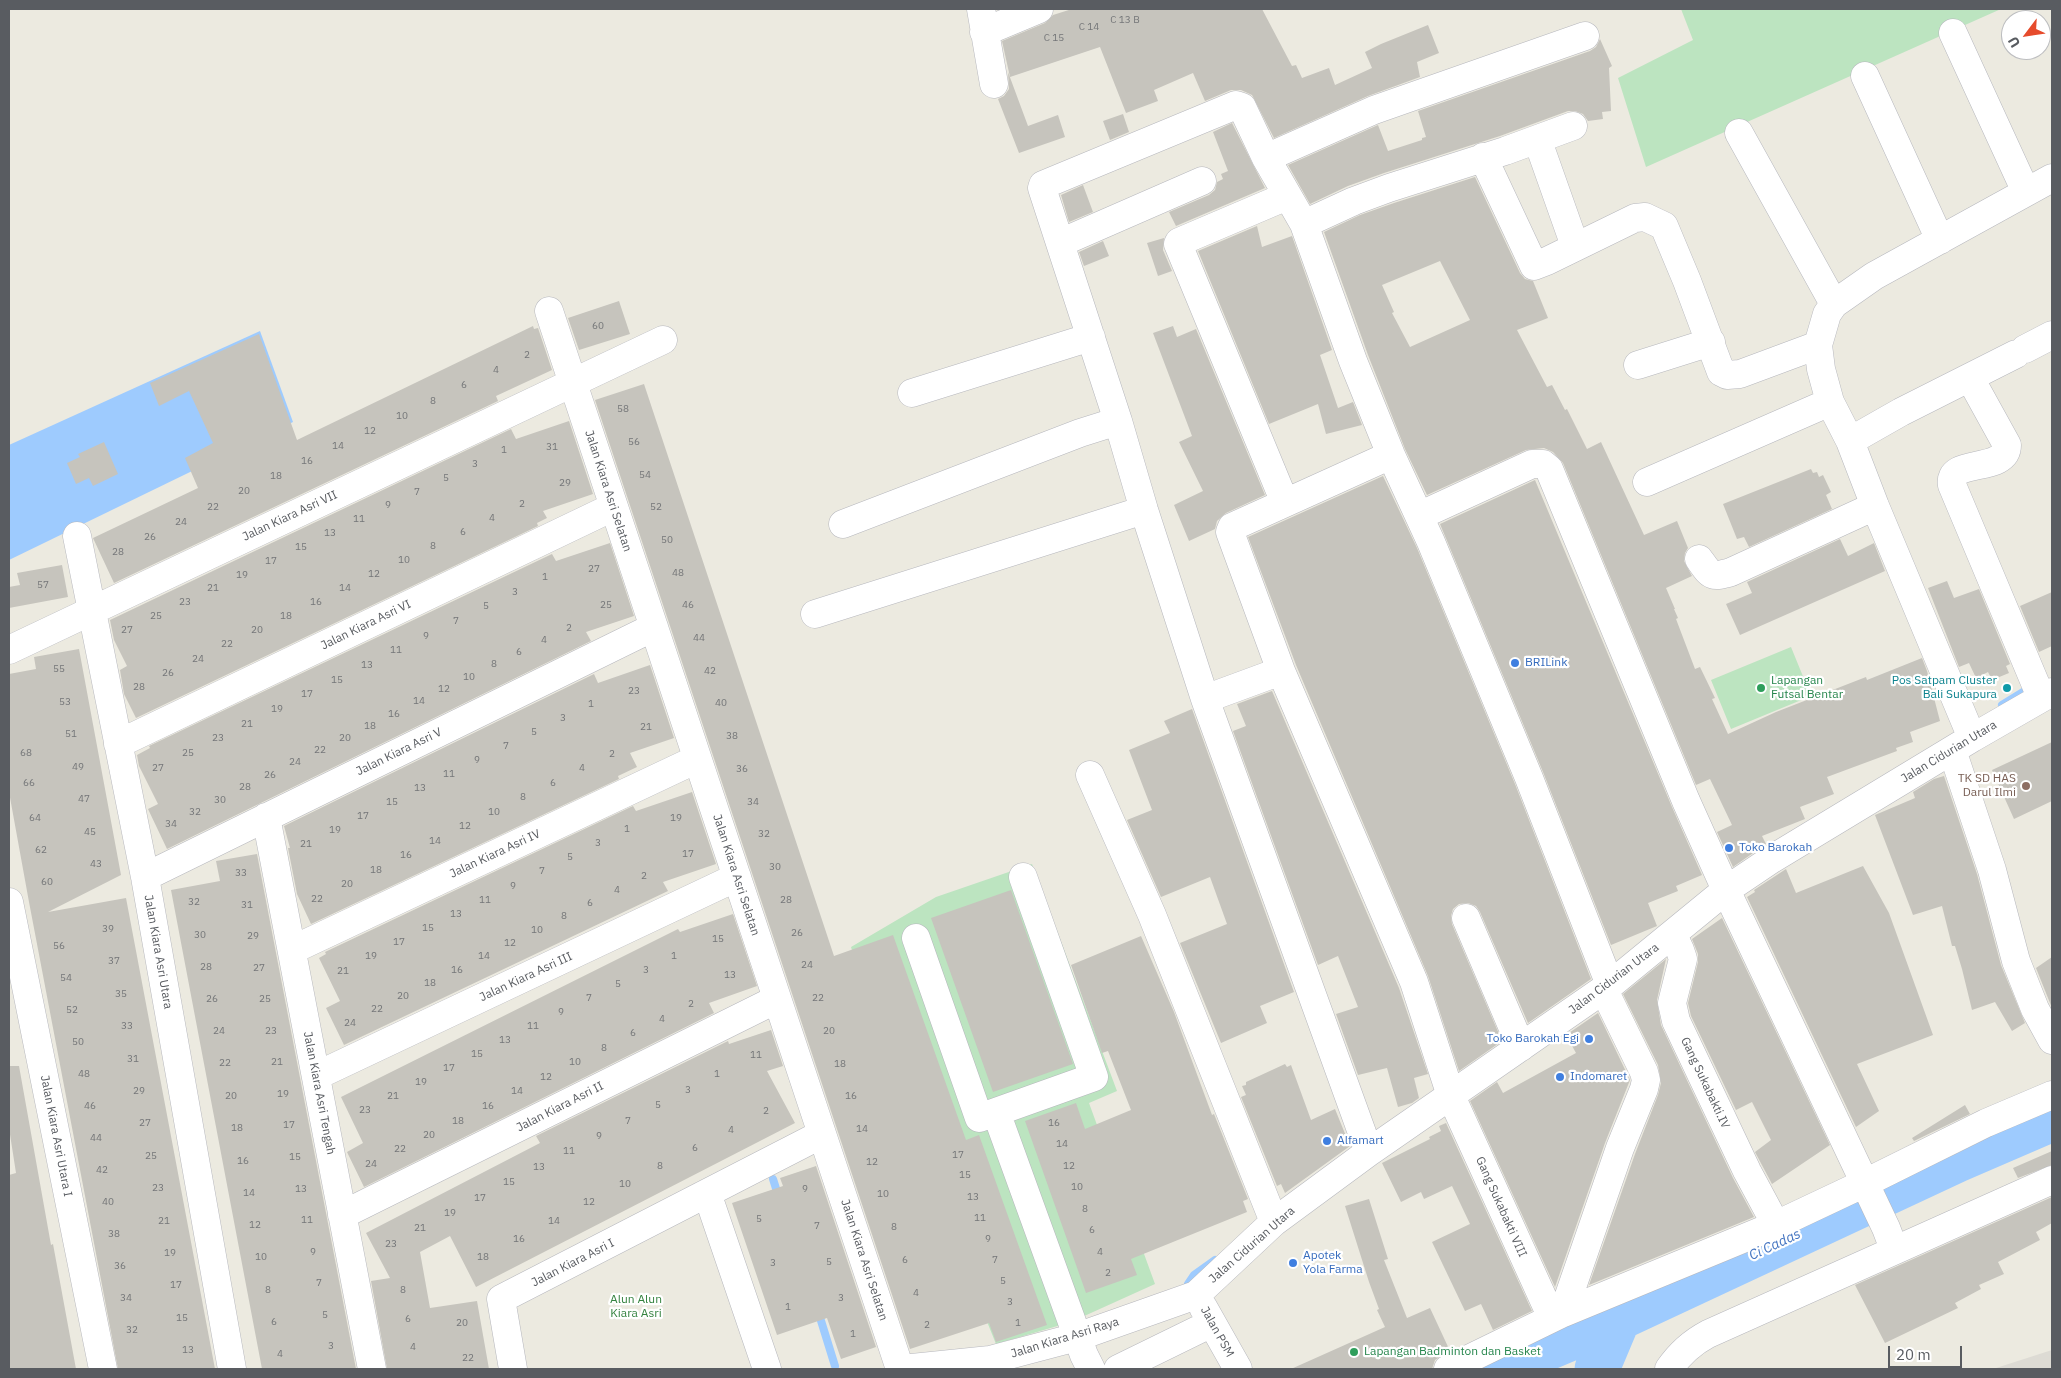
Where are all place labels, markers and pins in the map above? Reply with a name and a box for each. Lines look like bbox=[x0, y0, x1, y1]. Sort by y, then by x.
place label: BRILink bbox=[1525, 656, 1567, 670]
marker: BRILink bbox=[1509, 657, 1521, 669]
place label: Lapangan Futsal Bentar bbox=[1771, 674, 1843, 702]
place label: Pos Satpam Cluster Bali Sukapura bbox=[1892, 674, 1997, 702]
marker: Lapangan Futsal Bentar bbox=[1755, 682, 1767, 694]
marker: Pos Satpam Cluster Bali Sukapura bbox=[2001, 682, 2013, 694]
place label: TK SD HAS Darul Ilmi bbox=[1958, 772, 2016, 800]
marker: TK SD HAS Darul Ilmi bbox=[2020, 780, 2032, 792]
place label: Toko Barokah bbox=[1739, 841, 1812, 855]
marker: Toko Barokah bbox=[1723, 842, 1735, 854]
place label: Toko Barokah Egi bbox=[1487, 1032, 1579, 1046]
marker: Toko Barokah Egi bbox=[1583, 1033, 1595, 1045]
place label: Indomaret bbox=[1570, 1070, 1627, 1084]
marker: Indomaret bbox=[1554, 1071, 1566, 1083]
place label: Alfamart bbox=[1337, 1134, 1384, 1148]
marker: Alfamart bbox=[1321, 1135, 1333, 1147]
place label: Apotek Yola Farma bbox=[1303, 1249, 1363, 1277]
marker: Apotek Yola Farma bbox=[1287, 1257, 1299, 1269]
place label: Lapangan Badminton dan Basket bbox=[1364, 1345, 1541, 1359]
marker: Lapangan Badminton dan Basket bbox=[1348, 1346, 1360, 1358]

